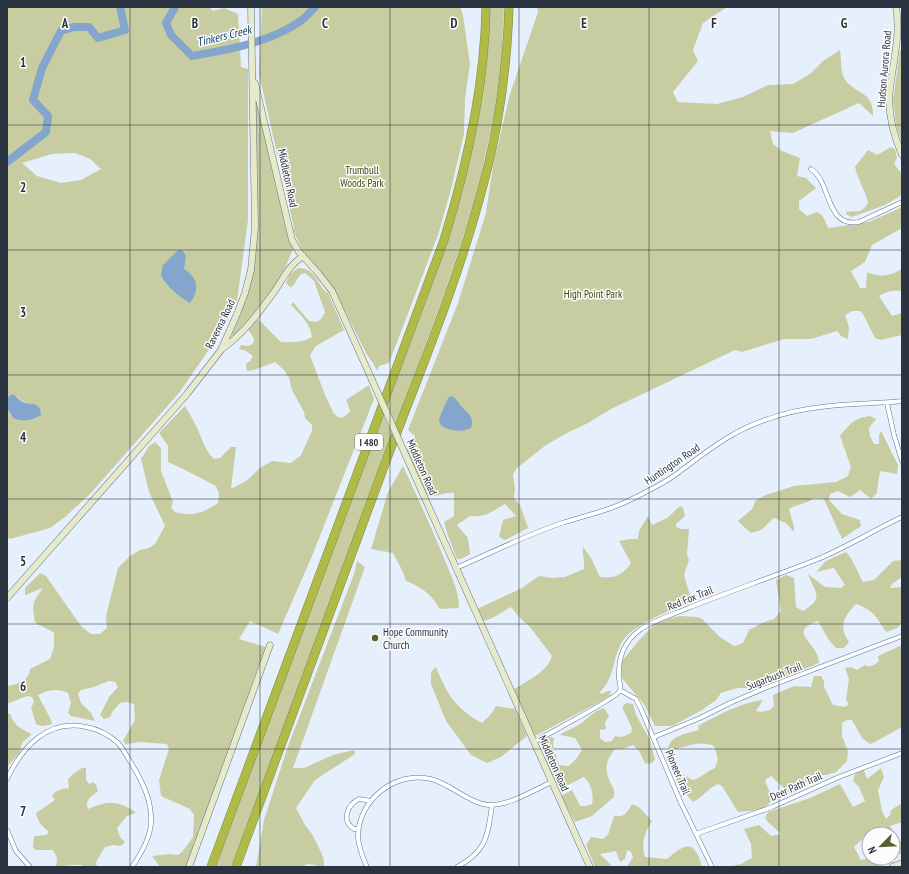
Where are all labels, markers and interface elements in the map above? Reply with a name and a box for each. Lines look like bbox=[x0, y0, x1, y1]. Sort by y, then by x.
text: A bbox=[61, 15, 69, 32]
text: B bbox=[192, 15, 198, 32]
text: C bbox=[322, 15, 328, 32]
text: D bbox=[451, 15, 458, 32]
text: E bbox=[581, 15, 587, 32]
text: F bbox=[711, 15, 717, 32]
text: G bbox=[841, 15, 848, 32]
water label: Tinkers Creek bbox=[195, 21, 254, 50]
street label: Hudson Aurora Road bbox=[874, 30, 894, 108]
text: 1 bbox=[20, 54, 26, 71]
street label: Middleton Road bbox=[275, 147, 301, 209]
park label: Trumbull Woods Park bbox=[340, 163, 385, 190]
text: 2 bbox=[20, 179, 26, 196]
park label: High Point Park bbox=[564, 287, 623, 301]
street label: Ravenna Road bbox=[202, 297, 238, 351]
text: 3 bbox=[20, 304, 26, 321]
text: 4 bbox=[20, 429, 27, 446]
road number: I 480 bbox=[355, 434, 383, 450]
street label: Middleton Road bbox=[403, 437, 441, 497]
street label: Huntington Road bbox=[642, 440, 703, 488]
text: 5 bbox=[20, 553, 26, 570]
street label: Red Fox Trail bbox=[665, 582, 715, 614]
place label: Hope Community Church bbox=[383, 625, 449, 652]
marker: Hope Community Church bbox=[370, 633, 380, 643]
street label: Sugarbush Trail bbox=[744, 659, 804, 693]
text: 6 bbox=[20, 678, 26, 695]
street label: Middleton Road bbox=[535, 733, 573, 793]
street label: Pioneer Trail bbox=[662, 747, 694, 797]
street label: Deer Path Trail bbox=[768, 768, 825, 804]
text: 7 bbox=[20, 803, 26, 820]
north arrow bbox=[861, 826, 901, 866]
text: N bbox=[864, 844, 879, 856]

